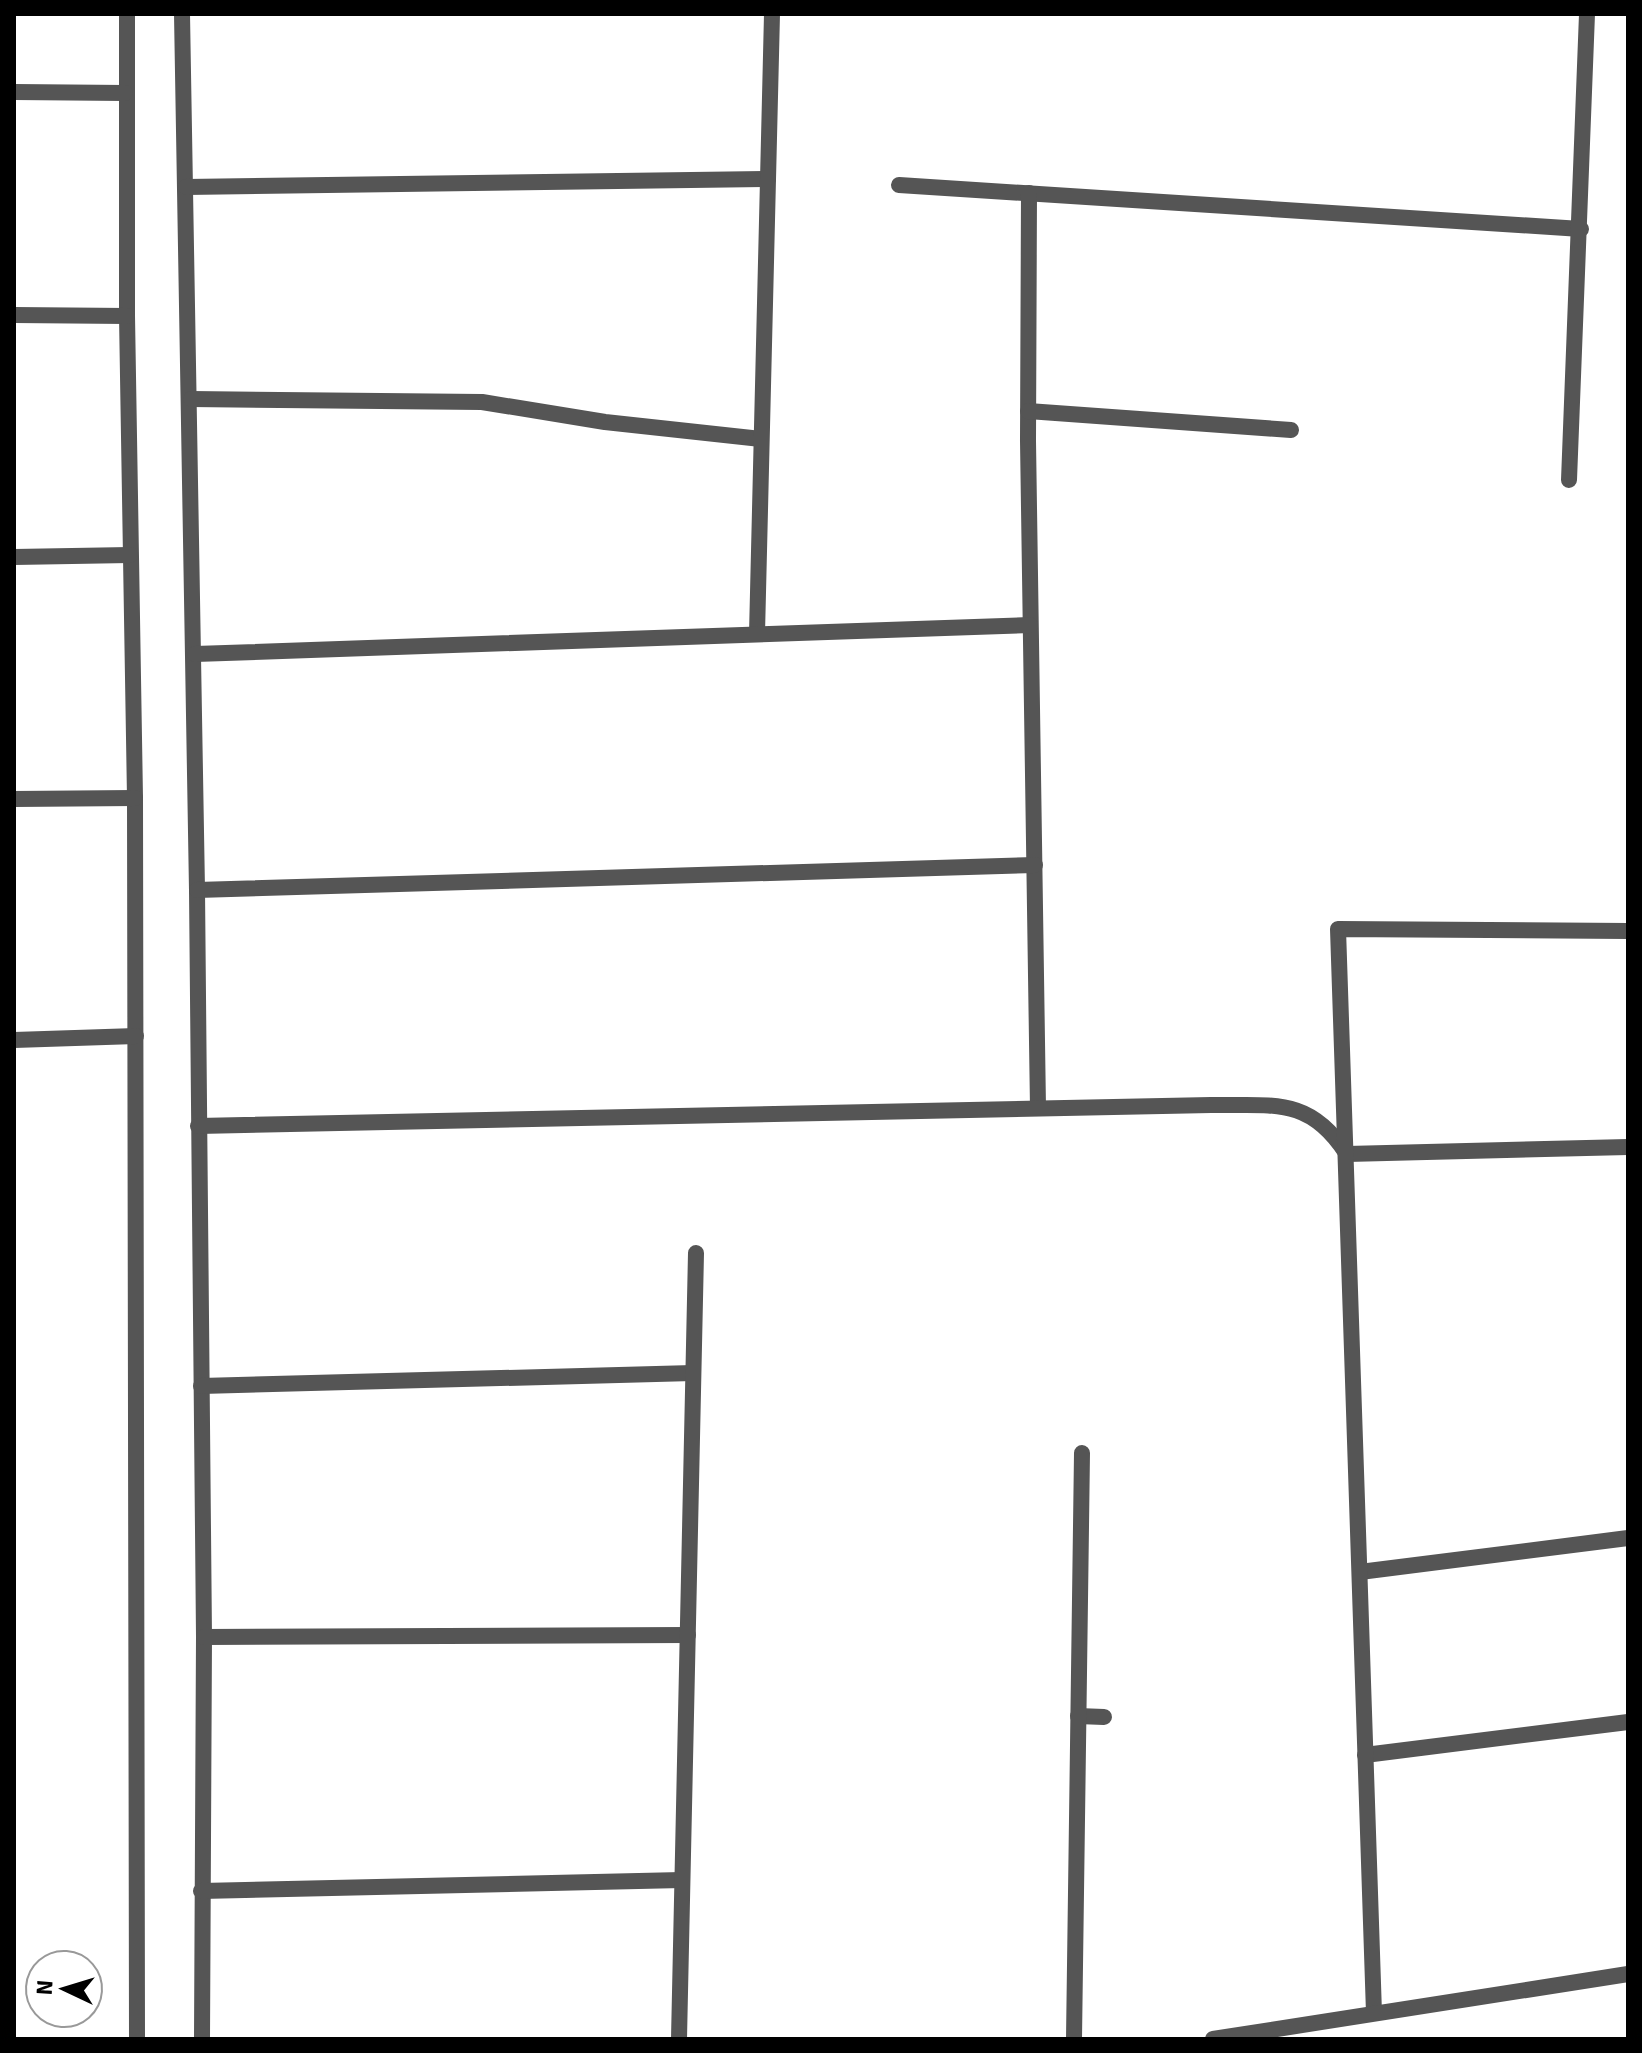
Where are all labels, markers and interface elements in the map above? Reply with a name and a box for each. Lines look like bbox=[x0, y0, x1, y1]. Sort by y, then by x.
north arrow bbox=[24, 1949, 104, 2029]
text: N bbox=[31, 1979, 59, 1996]

